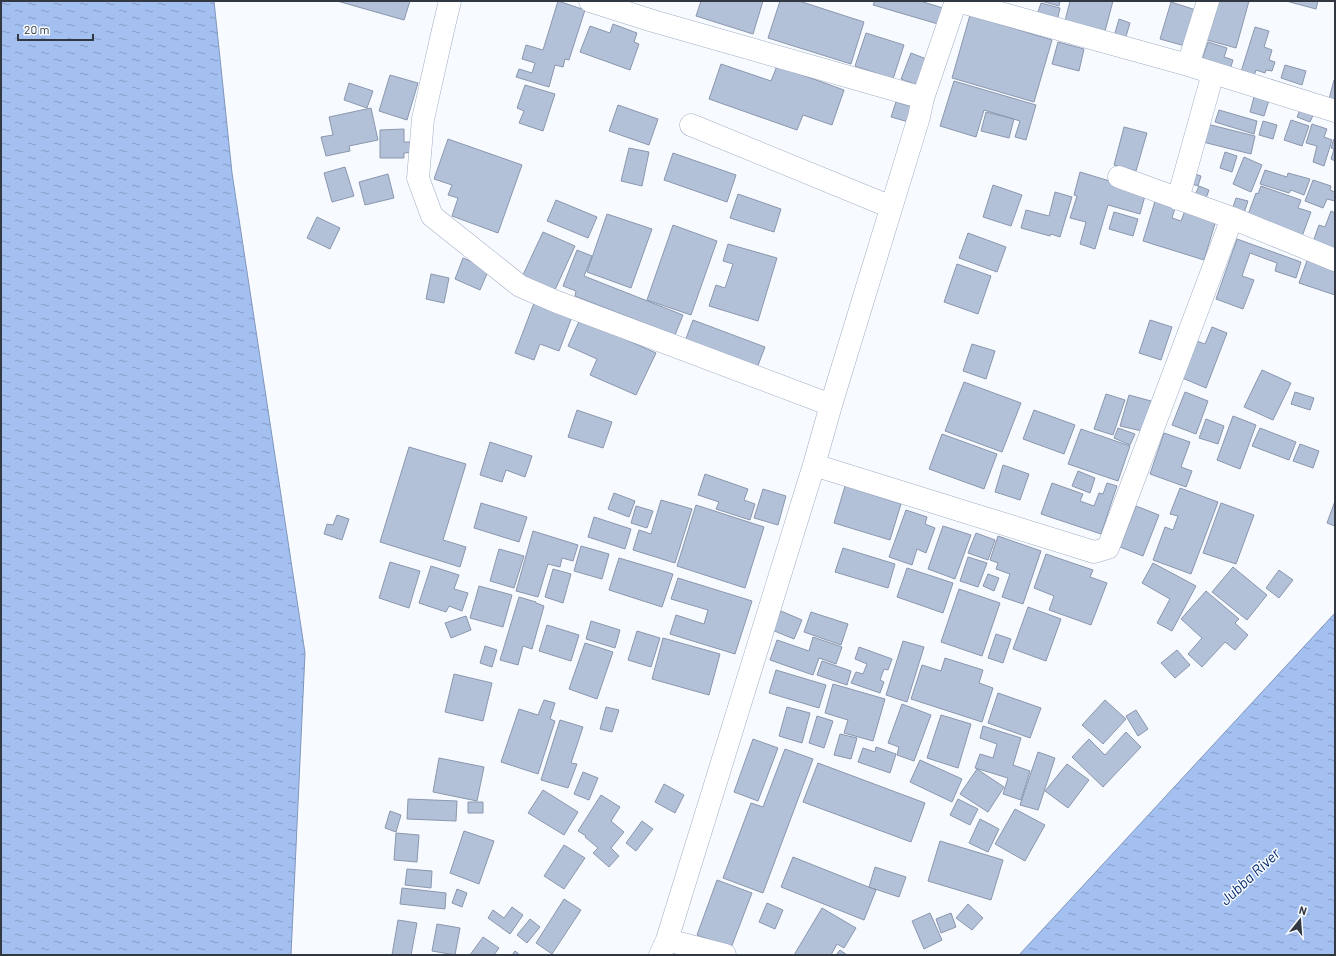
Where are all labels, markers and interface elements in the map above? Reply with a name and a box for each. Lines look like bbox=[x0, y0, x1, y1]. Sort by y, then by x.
scale bar bbox=[18, 16, 93, 42]
text: 20 m bbox=[24, 22, 50, 36]
water label: Jubba River bbox=[1216, 844, 1283, 909]
north arrow bbox=[1280, 900, 1320, 940]
text: N bbox=[1298, 903, 1308, 917]

